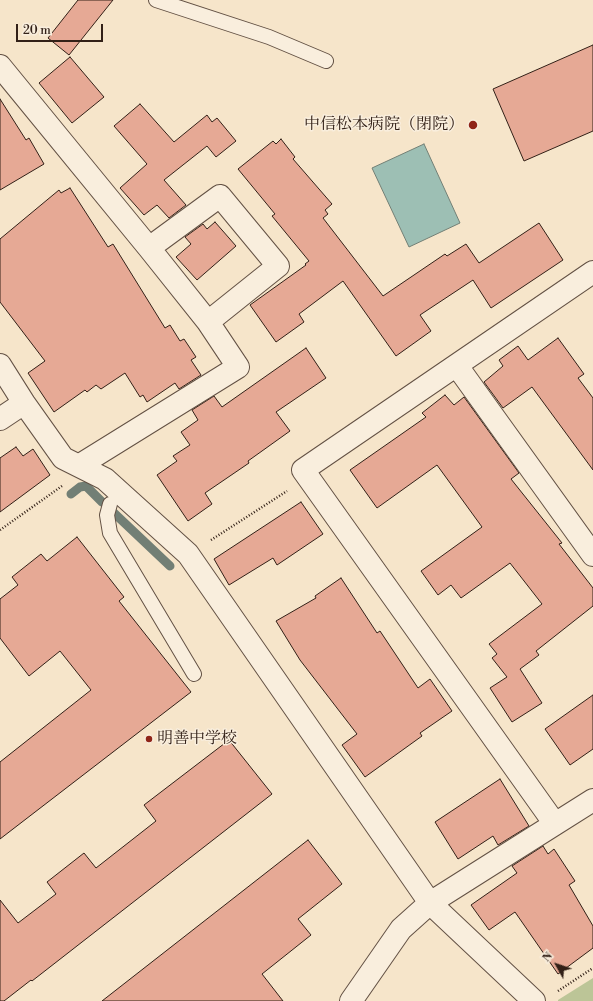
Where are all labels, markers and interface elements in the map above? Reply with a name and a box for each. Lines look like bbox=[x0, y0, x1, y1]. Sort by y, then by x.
scale bar bbox=[18, 16, 105, 42]
text: 20 m bbox=[23, 23, 51, 38]
place label: 中信松本病院（閉院） bbox=[304, 115, 464, 135]
marker: 中信松本病院（閉院） bbox=[467, 119, 479, 131]
place label: 明善中学校 bbox=[157, 729, 237, 749]
marker: 明善中学校 bbox=[144, 734, 154, 744]
north arrow bbox=[537, 945, 577, 985]
text: N bbox=[540, 949, 556, 965]

